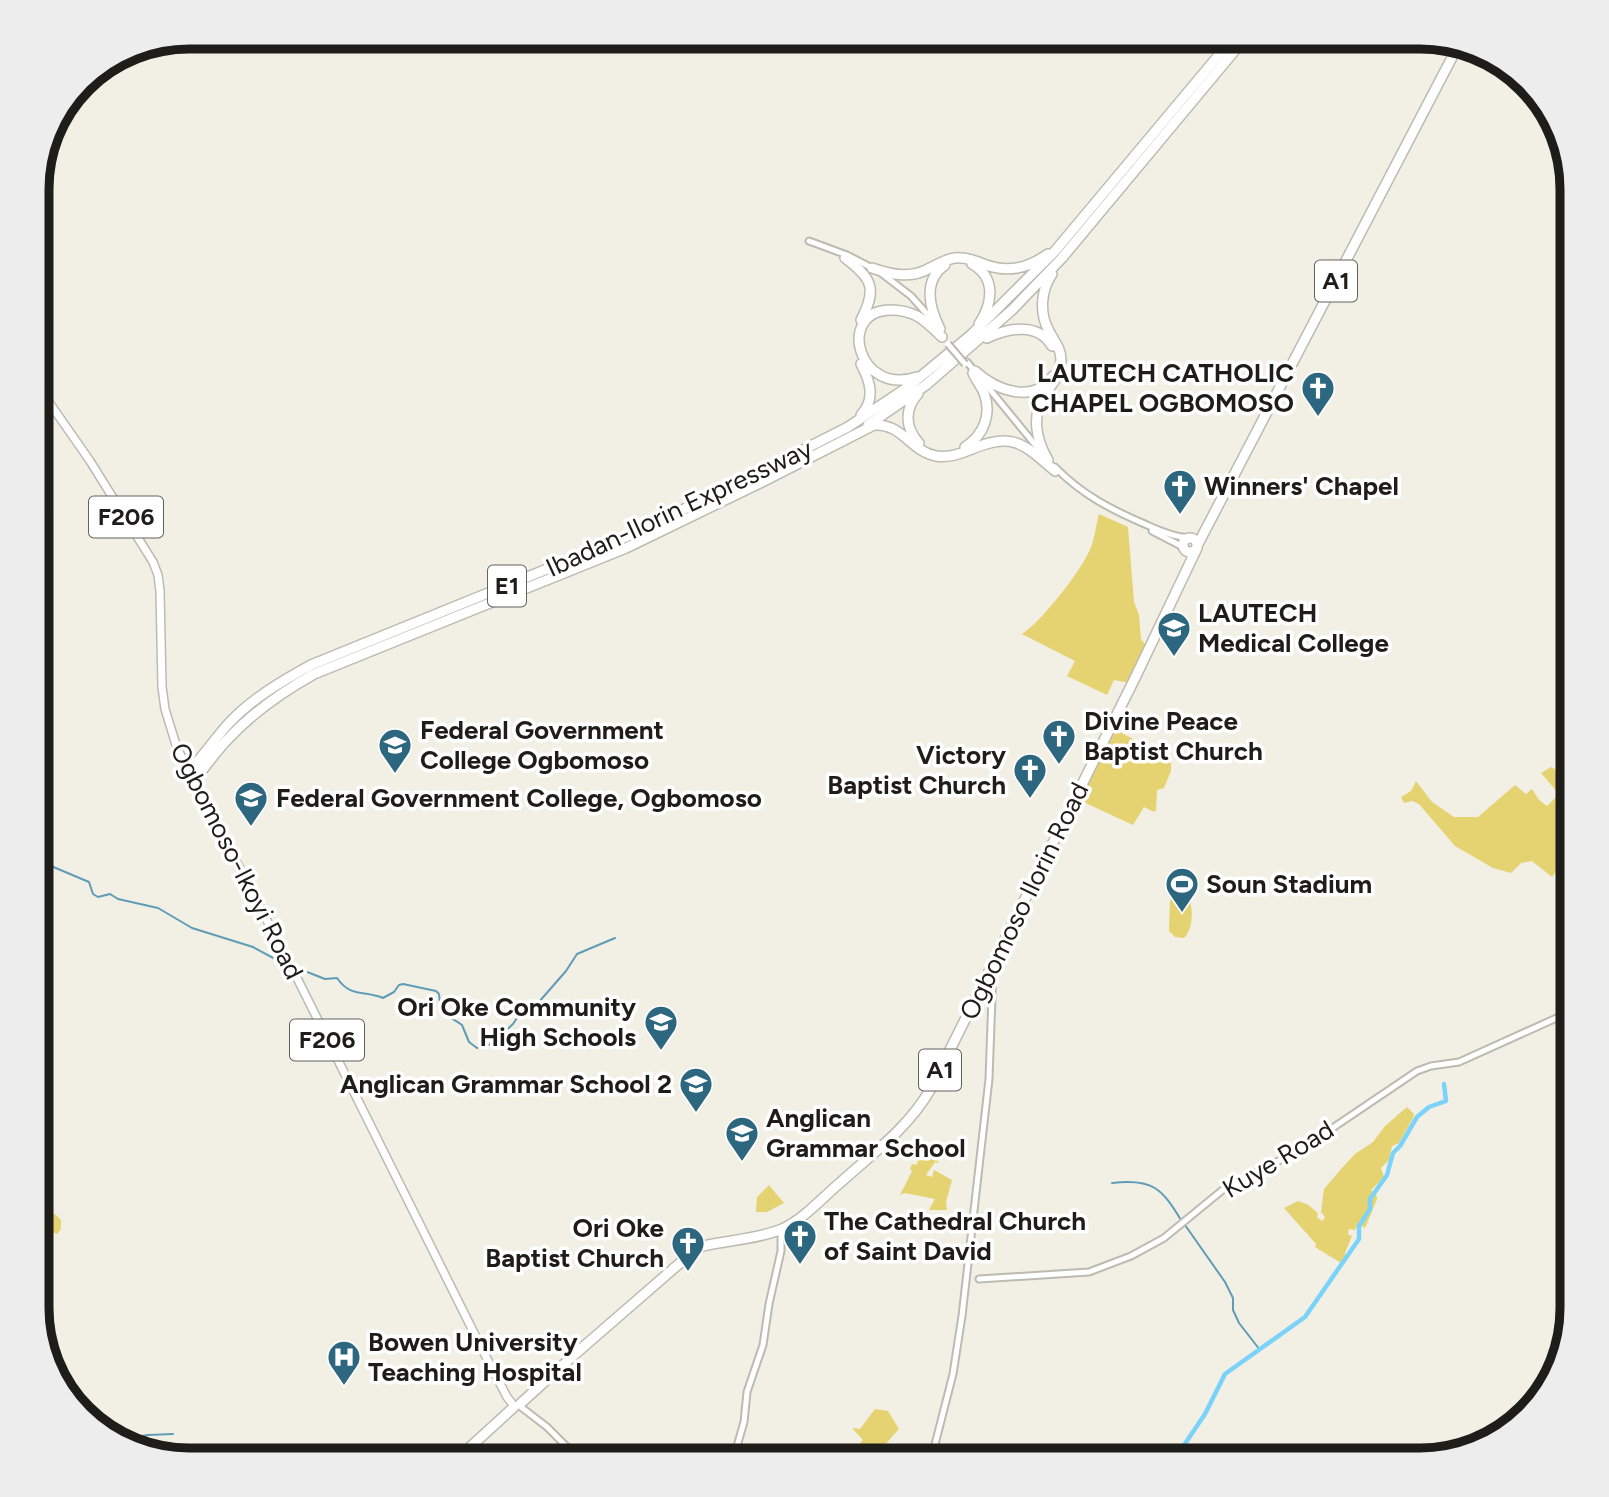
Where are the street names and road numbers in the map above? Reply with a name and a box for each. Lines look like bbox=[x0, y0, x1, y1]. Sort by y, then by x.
road number: A1 bbox=[1315, 260, 1357, 302]
street label: Ibadan-Ilorin Expressway bbox=[541, 432, 818, 584]
road number: F206 bbox=[89, 496, 163, 538]
road number: E1 bbox=[488, 566, 526, 606]
street label: Ogbomoso-Ikoyi Road bbox=[163, 737, 311, 985]
street label: Ogbomoso Ilorin Road bbox=[953, 777, 1095, 1025]
road number: F206 bbox=[290, 1020, 364, 1060]
road number: A1 bbox=[919, 1050, 961, 1090]
street label: Kuye Road bbox=[1217, 1113, 1339, 1205]

